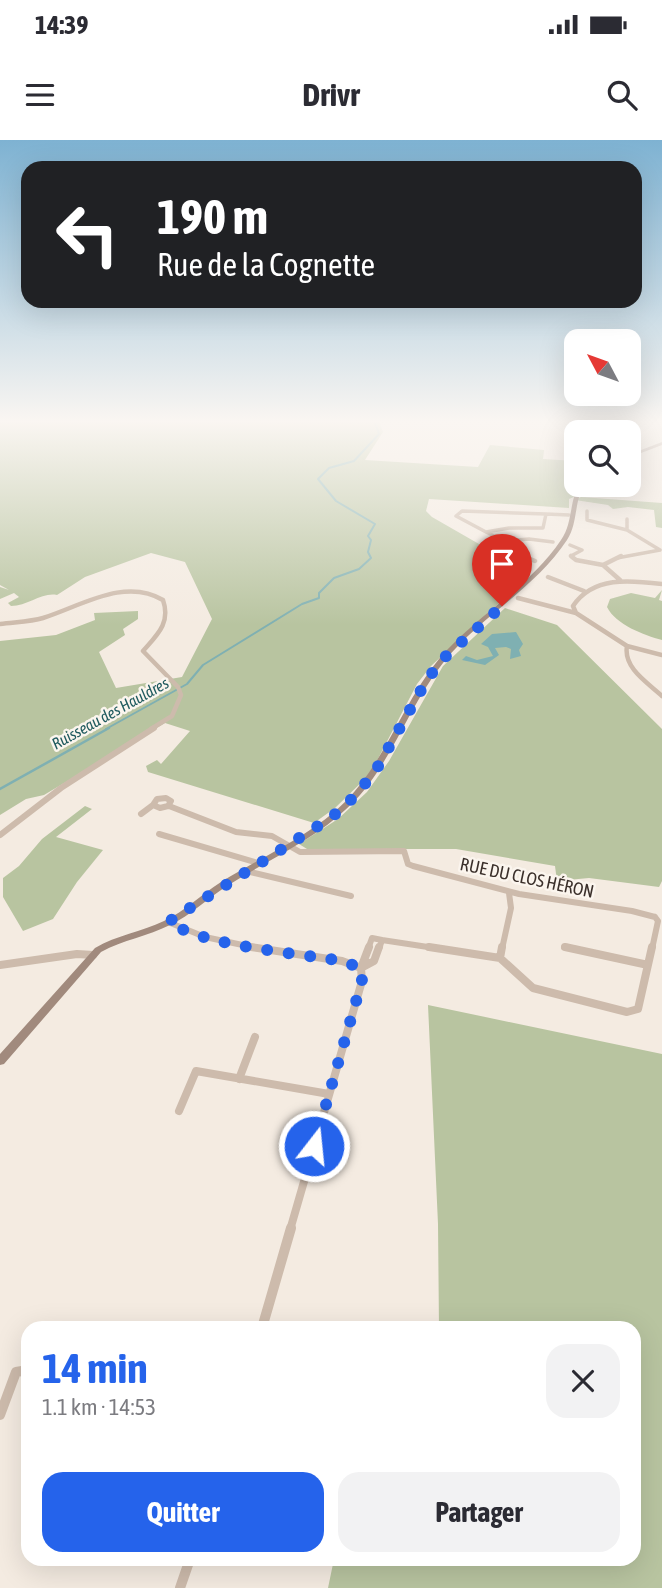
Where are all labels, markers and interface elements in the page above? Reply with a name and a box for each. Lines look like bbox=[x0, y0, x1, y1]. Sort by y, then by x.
text: 14:39 bbox=[35, 10, 89, 40]
icon: menu bbox=[21, 76, 59, 114]
text: Drivr bbox=[302, 76, 360, 113]
icon: search bbox=[603, 76, 641, 114]
text: 190 m bbox=[157, 188, 268, 244]
icon: left bbox=[42, 189, 133, 280]
text: Rue de la Cognette bbox=[157, 246, 375, 283]
north arrow bbox=[564, 329, 640, 406]
map controls bbox=[564, 329, 641, 497]
button: search bbox=[564, 420, 641, 497]
pin bbox=[472, 534, 532, 606]
icon: arrive bbox=[483, 545, 521, 583]
water label: Ruisseau des Hauldres bbox=[48, 673, 172, 753]
street label: RUE DU CLOS HÉRON bbox=[458, 853, 596, 902]
position arrow bbox=[277, 1109, 351, 1183]
text: 14 min bbox=[42, 1344, 148, 1392]
button: close bbox=[546, 1344, 620, 1418]
text: 1.1 km · 14:53 bbox=[42, 1394, 156, 1420]
button: Quitter bbox=[42, 1472, 324, 1552]
button: Partager bbox=[338, 1472, 620, 1552]

